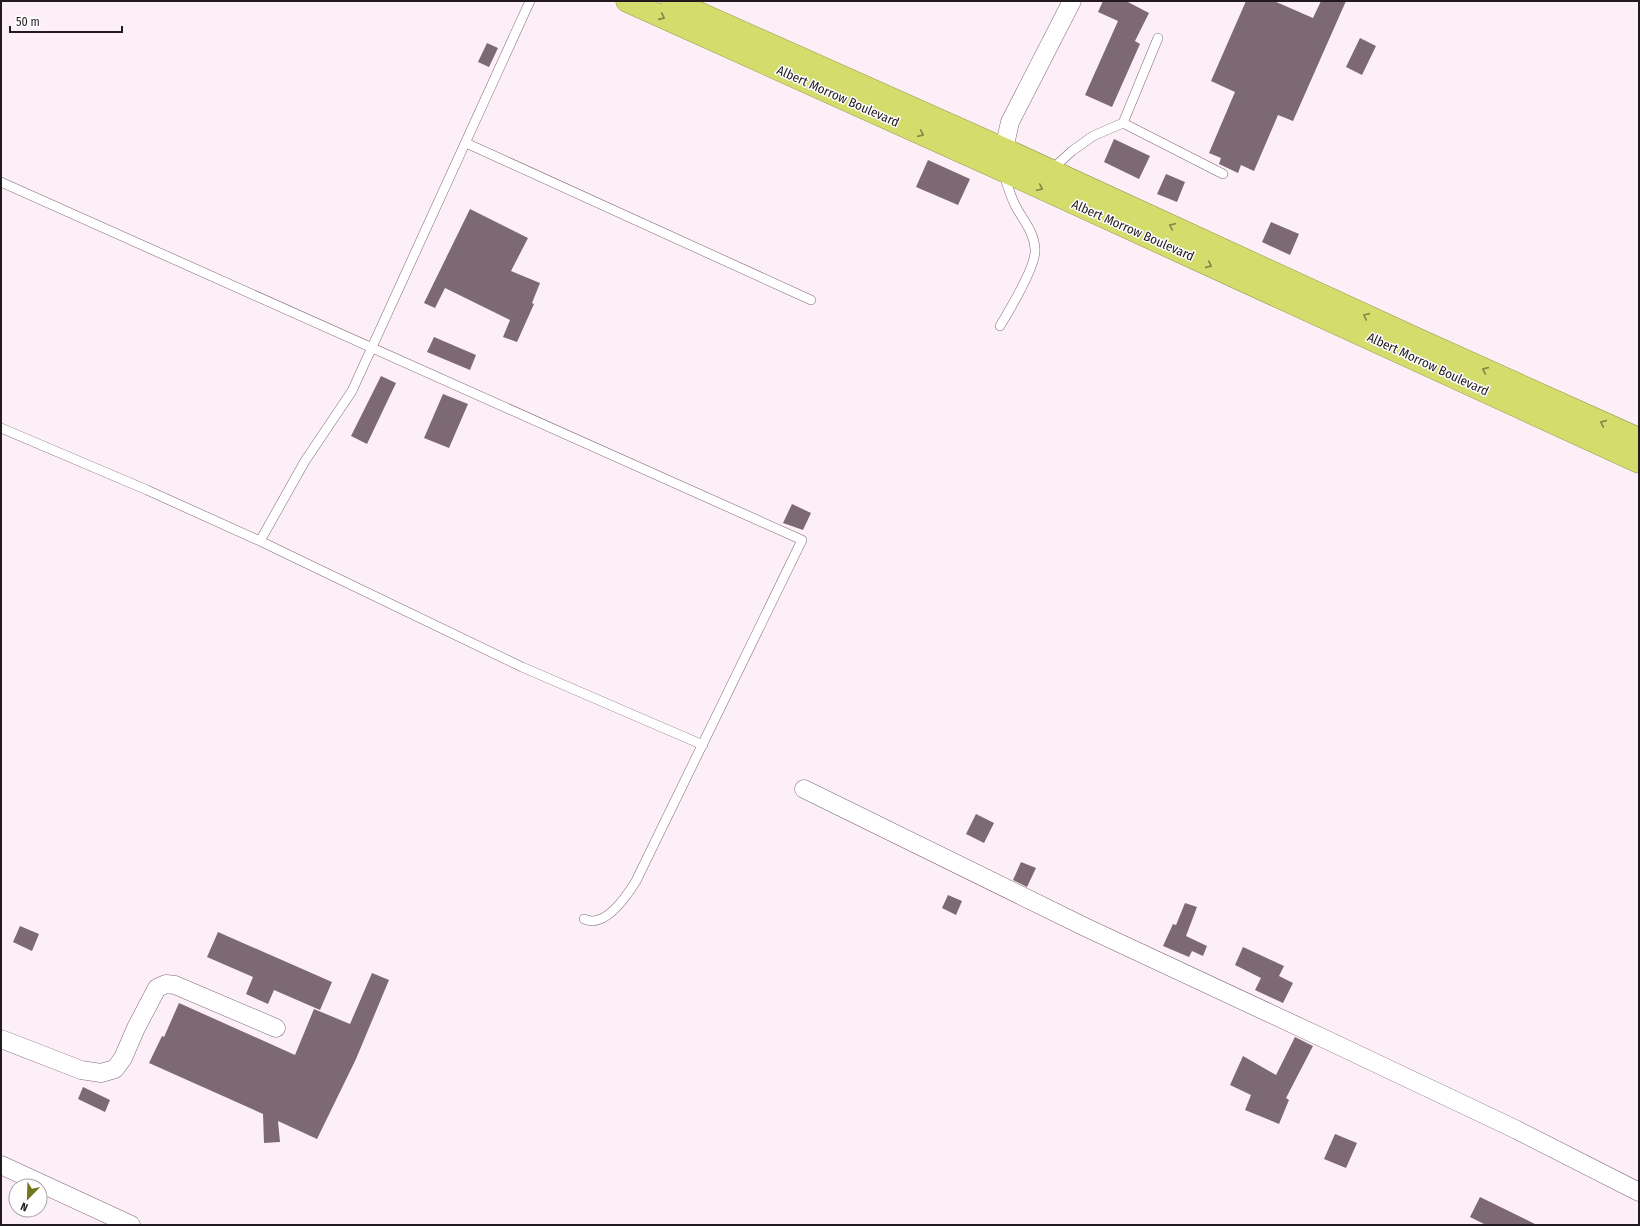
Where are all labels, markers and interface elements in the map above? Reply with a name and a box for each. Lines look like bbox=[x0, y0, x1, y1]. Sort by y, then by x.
scale bar bbox=[10, 8, 122, 34]
one-way arrow bbox=[658, 12, 666, 20]
text: 50 m bbox=[16, 15, 40, 29]
street label: Albert Morrow Boulevard bbox=[775, 62, 901, 130]
one-way arrow bbox=[917, 129, 925, 137]
one-way arrow bbox=[1035, 183, 1043, 191]
street label: Albert Morrow Boulevard bbox=[1070, 196, 1196, 264]
one-way arrow bbox=[1169, 223, 1176, 231]
one-way arrow bbox=[1204, 260, 1212, 268]
one-way arrow bbox=[1363, 313, 1371, 321]
street label: Albert Morrow Boulevard bbox=[1365, 329, 1491, 399]
one-way arrow bbox=[1481, 367, 1489, 375]
one-way arrow bbox=[1600, 420, 1608, 428]
north arrow bbox=[8, 1178, 48, 1218]
text: N bbox=[19, 1199, 30, 1214]

